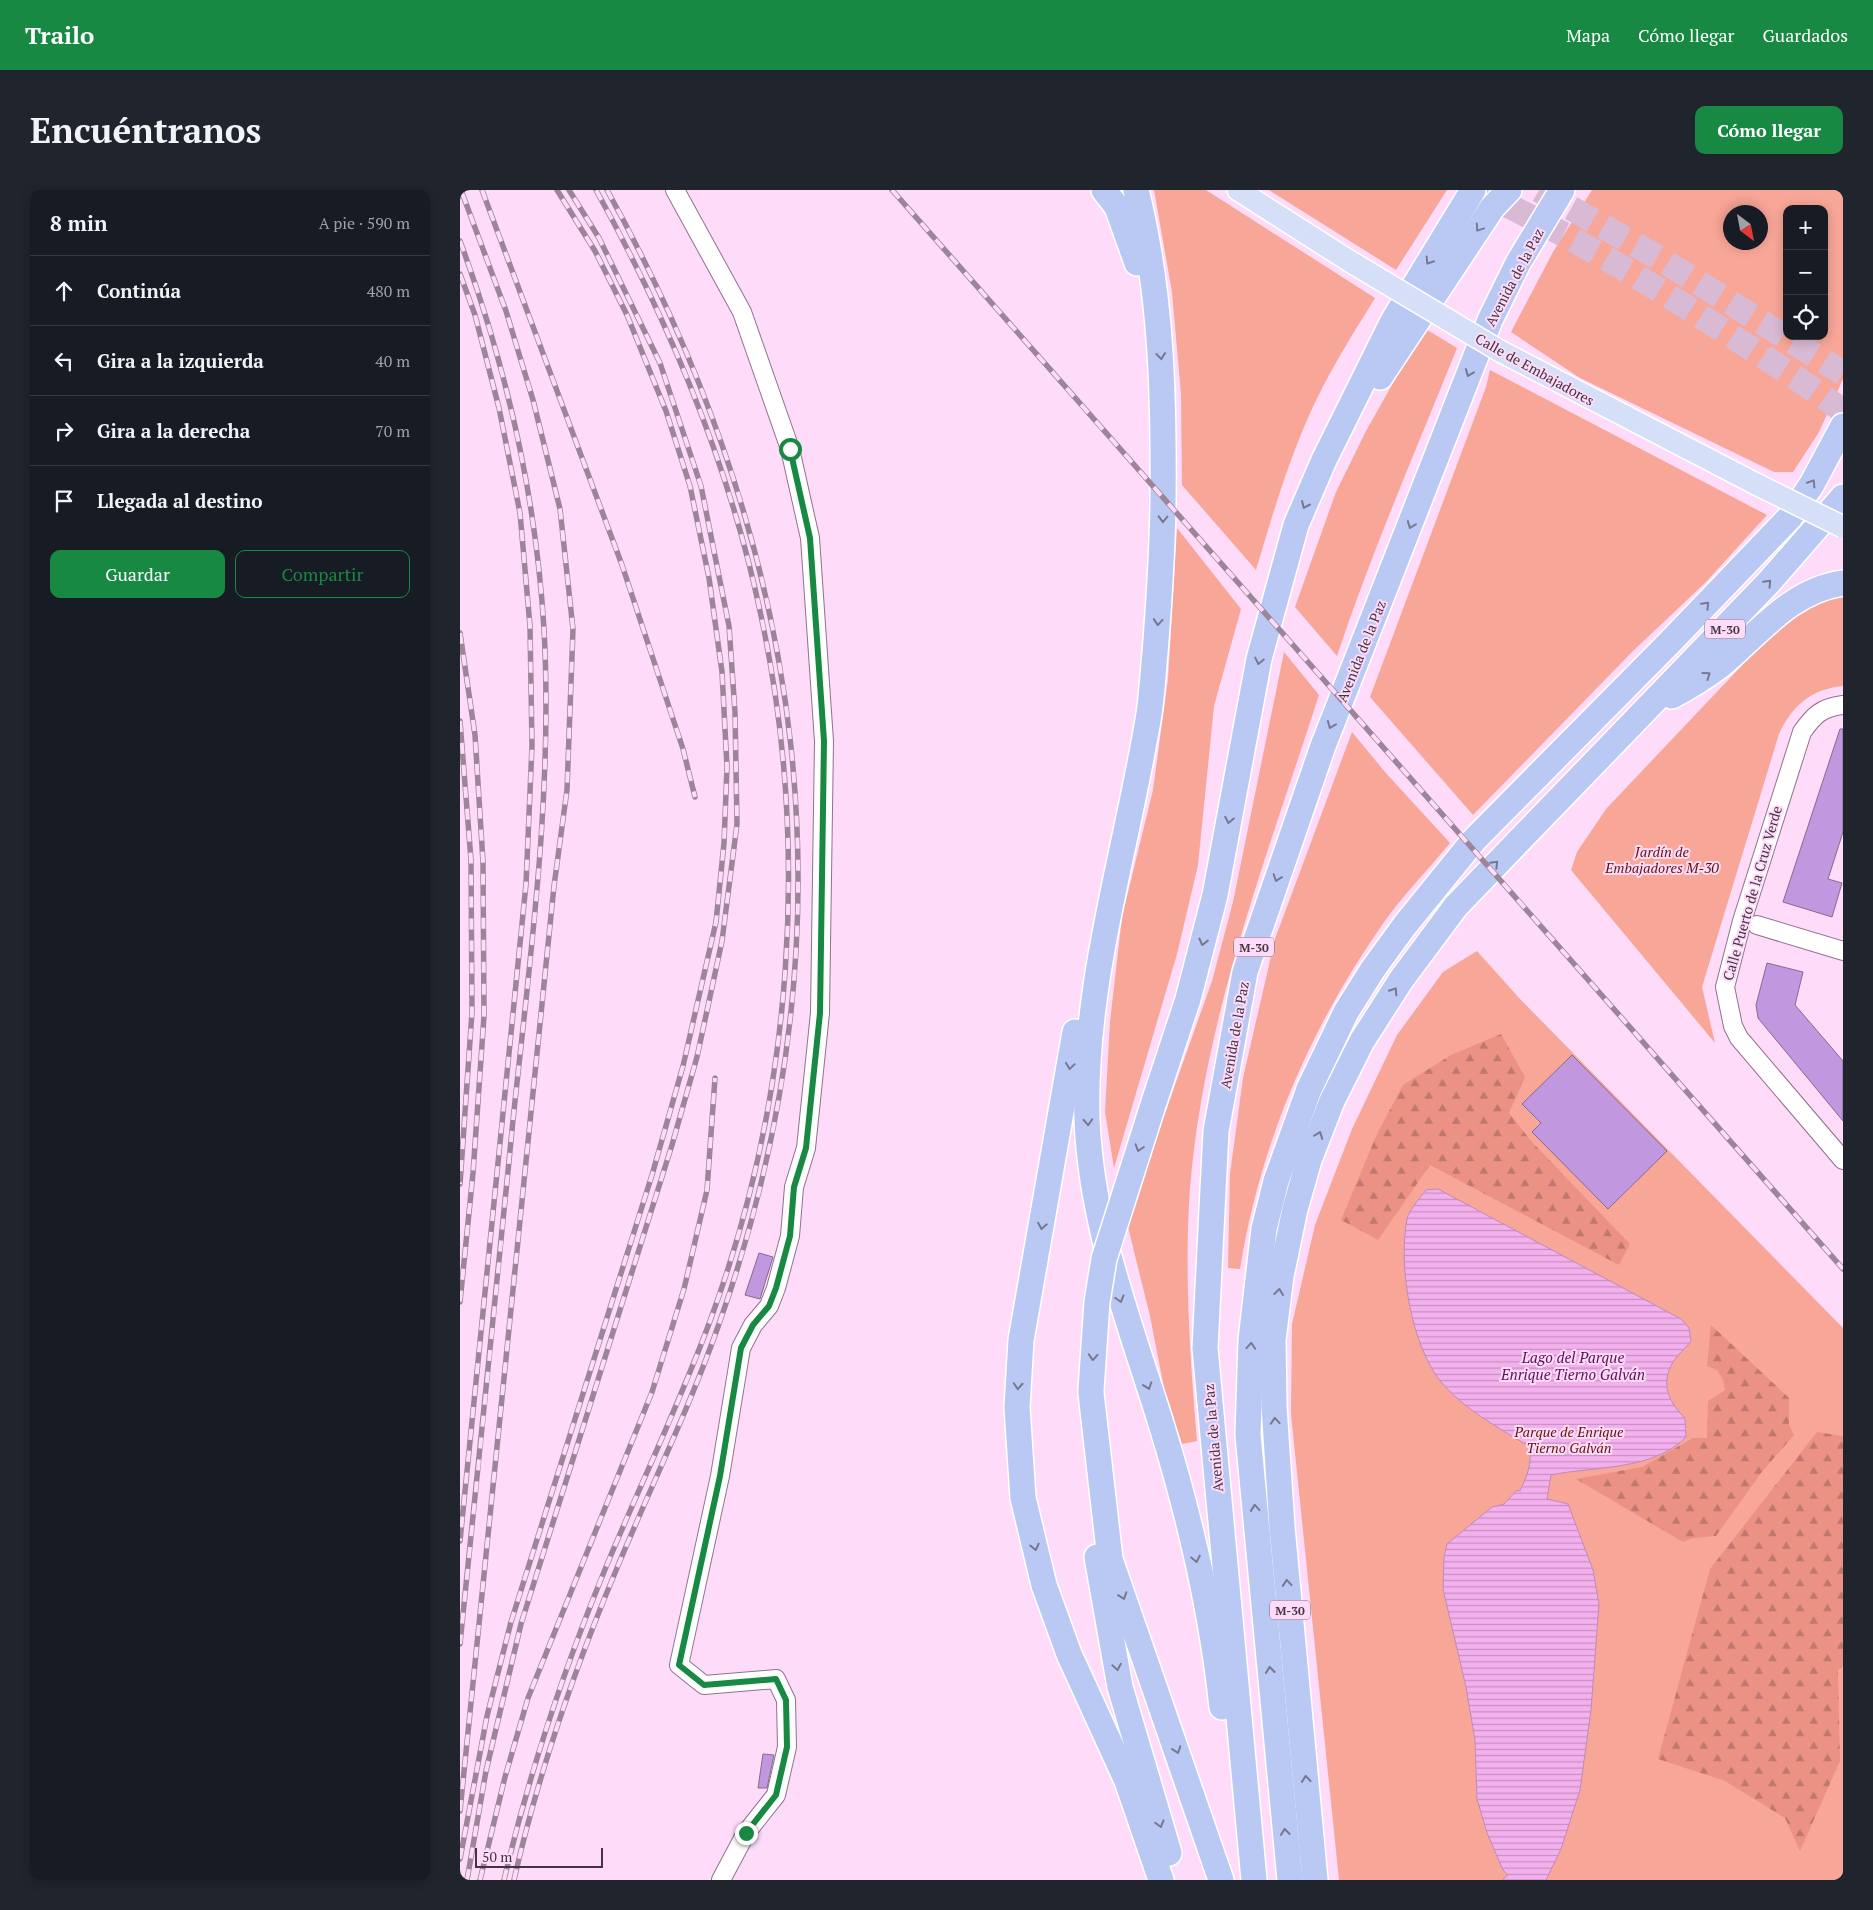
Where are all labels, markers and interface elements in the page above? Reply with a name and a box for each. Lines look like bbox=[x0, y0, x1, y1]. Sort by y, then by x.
text: Trailo bbox=[25, 19, 94, 51]
text: Mapa bbox=[1566, 23, 1610, 47]
text: Cómo llegar bbox=[1638, 23, 1734, 47]
text: Guardados bbox=[1762, 23, 1848, 47]
button: Cómo llegar bbox=[1695, 106, 1843, 154]
text: Encuéntranos bbox=[30, 107, 261, 153]
north arrow bbox=[1723, 205, 1768, 250]
map controls bbox=[1783, 205, 1828, 340]
button: + bbox=[1783, 205, 1828, 250]
text: 8 min bbox=[50, 209, 107, 237]
text: A pie · 590 m bbox=[319, 212, 410, 234]
one-way arrow bbox=[1476, 222, 1485, 232]
street label: Avenida de la Paz bbox=[1480, 225, 1548, 329]
button: − bbox=[1783, 250, 1828, 295]
one-way arrow bbox=[1426, 256, 1436, 265]
icon: ahead bbox=[50, 277, 78, 305]
text: Continúa bbox=[97, 278, 181, 303]
text: 480 m bbox=[367, 280, 410, 302]
button: locate bbox=[1783, 295, 1828, 340]
street label: Calle de Embajadores bbox=[1472, 328, 1598, 410]
icon: left bbox=[50, 347, 78, 375]
text: Gira a la izquierda bbox=[97, 348, 264, 373]
text: 40 m bbox=[375, 350, 410, 372]
one-way arrow bbox=[1156, 353, 1167, 361]
one-way arrow bbox=[1465, 369, 1475, 377]
icon: right bbox=[50, 417, 78, 445]
text: Gira a la derecha bbox=[97, 418, 250, 443]
text: 70 m bbox=[375, 420, 410, 442]
route start bbox=[779, 438, 802, 461]
one-way arrow bbox=[1806, 479, 1816, 488]
icon: arrive bbox=[50, 487, 78, 515]
text: Llegada al destino bbox=[97, 488, 263, 513]
one-way arrow bbox=[1300, 500, 1311, 509]
one-way arrow bbox=[1157, 515, 1168, 523]
one-way arrow bbox=[1407, 520, 1417, 529]
button: Guardar bbox=[50, 550, 225, 598]
button: Compartir bbox=[235, 550, 410, 598]
one-way arrow bbox=[1762, 580, 1771, 589]
street label: Avenida de la Paz bbox=[1332, 597, 1390, 705]
one-way arrow bbox=[1700, 602, 1709, 611]
one-way arrow bbox=[1152, 619, 1163, 627]
road number: M-30 bbox=[1705, 619, 1745, 638]
one-way arrow bbox=[1254, 656, 1265, 665]
one-way arrow bbox=[1701, 672, 1711, 681]
one-way arrow bbox=[1327, 720, 1337, 729]
street label: Calle Puerto de la Cruz Verde bbox=[1718, 803, 1786, 983]
one-way arrow bbox=[1224, 816, 1235, 825]
park label: Jardín de Embajadores M-30 bbox=[1604, 842, 1719, 877]
one-way arrow bbox=[1489, 861, 1498, 870]
one-way arrow bbox=[1273, 873, 1283, 882]
one-way arrow bbox=[1198, 937, 1209, 946]
road number: M-30 bbox=[1234, 938, 1274, 956]
street label: Avenida de la Paz bbox=[1215, 980, 1253, 1090]
one-way arrow bbox=[1388, 987, 1397, 997]
one-way arrow bbox=[1065, 1062, 1076, 1070]
one-way arrow bbox=[1082, 1118, 1093, 1126]
one-way arrow bbox=[1313, 1131, 1323, 1140]
one-way arrow bbox=[1134, 1144, 1144, 1152]
one-way arrow bbox=[1038, 1221, 1048, 1230]
one-way arrow bbox=[1273, 1288, 1284, 1296]
one-way arrow bbox=[1114, 1294, 1125, 1303]
one-way arrow bbox=[1245, 1342, 1256, 1350]
water label: Lago del Parque Enrique Tierno Galván bbox=[1500, 1347, 1645, 1384]
one-way arrow bbox=[1088, 1354, 1099, 1362]
one-way arrow bbox=[1143, 1381, 1153, 1390]
one-way arrow bbox=[1013, 1383, 1024, 1391]
street label: Avenida de la Paz bbox=[1199, 1383, 1227, 1493]
one-way arrow bbox=[1269, 1416, 1280, 1424]
park label: Parque de Enrique Tierno Galván bbox=[1514, 1422, 1624, 1457]
one-way arrow bbox=[1249, 1504, 1260, 1512]
one-way arrow bbox=[1029, 1543, 1040, 1552]
one-way arrow bbox=[1190, 1554, 1201, 1563]
one-way arrow bbox=[1282, 1578, 1293, 1586]
one-way arrow bbox=[1118, 1592, 1128, 1600]
road number: M-30 bbox=[1270, 1600, 1310, 1620]
one-way arrow bbox=[1111, 1663, 1121, 1672]
one-way arrow bbox=[1264, 1665, 1275, 1673]
one-way arrow bbox=[1171, 1745, 1181, 1753]
one-way arrow bbox=[1301, 1775, 1312, 1783]
one-way arrow bbox=[1155, 1819, 1165, 1827]
route end bbox=[735, 1822, 758, 1845]
one-way arrow bbox=[1280, 1827, 1291, 1835]
scale bar bbox=[475, 1845, 602, 1868]
text: 50 m bbox=[482, 1847, 512, 1866]

